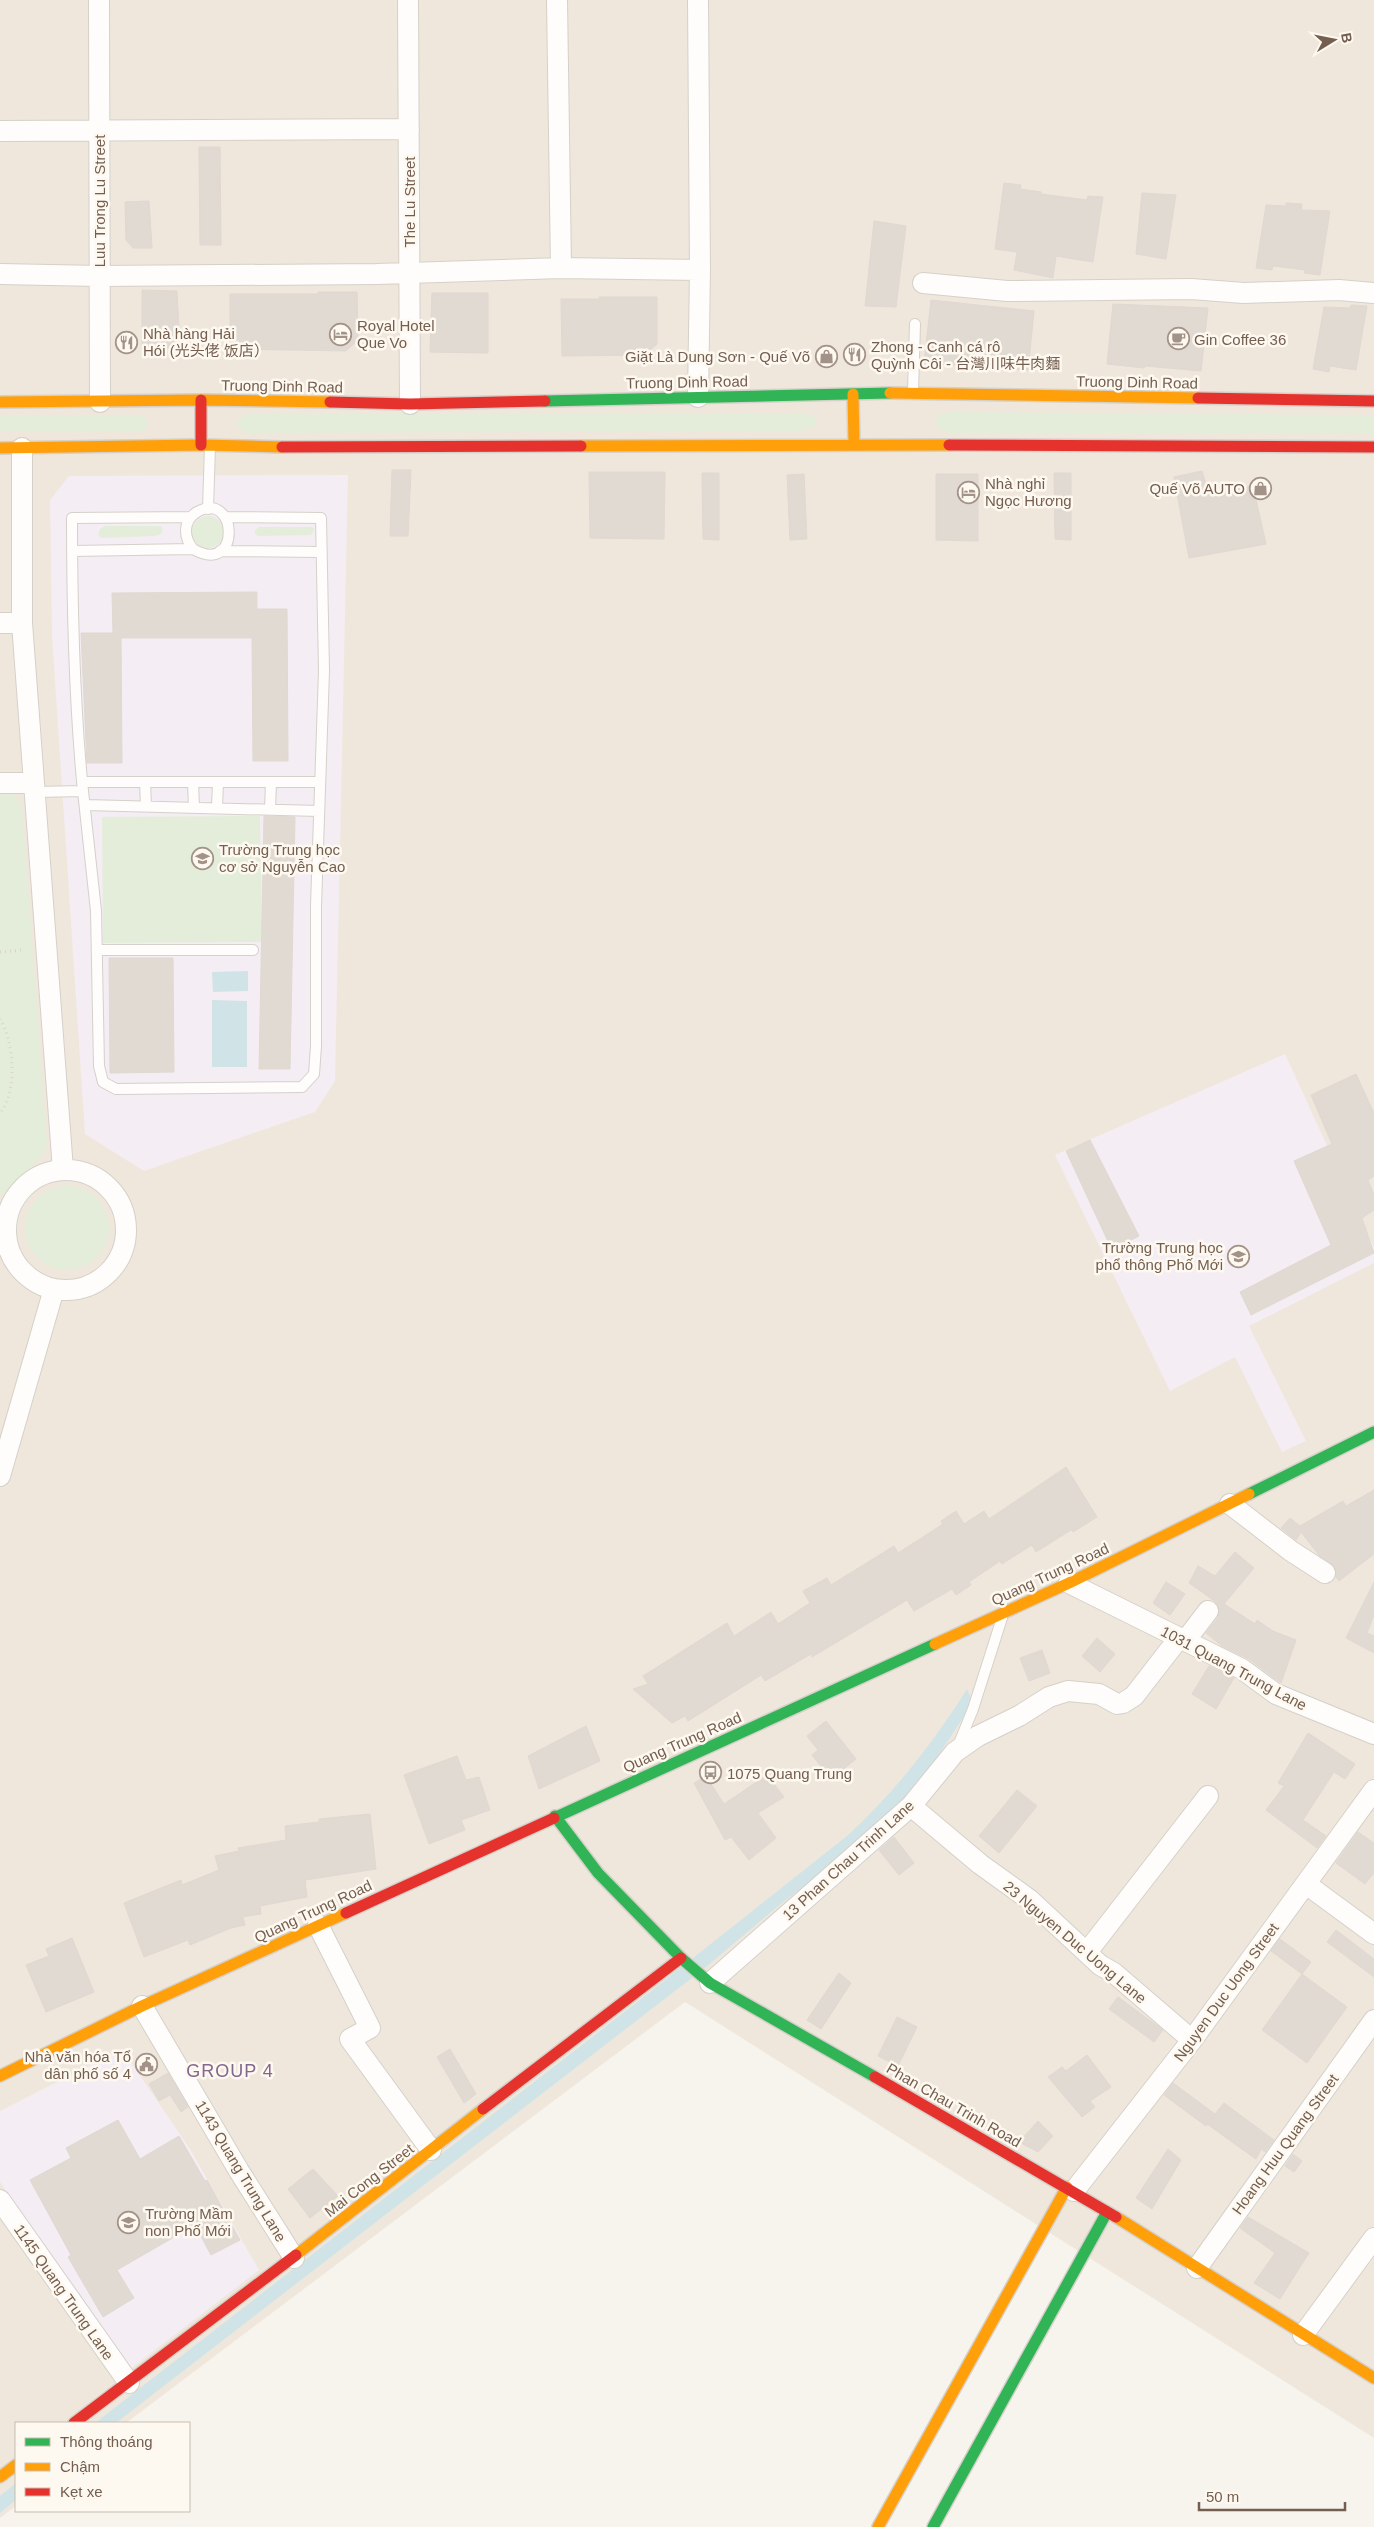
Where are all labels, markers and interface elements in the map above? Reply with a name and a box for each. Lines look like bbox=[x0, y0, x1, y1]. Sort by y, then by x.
north arrow bbox=[1309, 15, 1359, 65]
text: B bbox=[1338, 31, 1356, 44]
street label: Luu Trong Lu Street bbox=[91, 134, 108, 267]
street label: The Lu Street bbox=[401, 156, 418, 247]
place label: Royal Hotel Que Vo bbox=[357, 317, 435, 351]
hotel icon: Royal Hotel Que Vo bbox=[329, 322, 353, 346]
place label: Nhà hàng Hải Hói (光头佬 饭店） bbox=[143, 325, 269, 359]
cafe icon: Gin Coffee 36 bbox=[1166, 327, 1190, 351]
restaurant icon: Nhà hàng Hải Hói (光头佬 饭店） bbox=[115, 330, 139, 354]
place label: Gin Coffee 36 bbox=[1194, 331, 1286, 348]
place label: Zhong - Canh cá rô Quỳnh Côi - 台灣川味牛肉麵 bbox=[871, 338, 1060, 372]
restaurant icon: Zhong - Canh cá rô Quỳnh Côi - 台灣川味牛肉麵 bbox=[843, 343, 867, 367]
shop icon: Giặt Là Dung Sơn - Quế Võ bbox=[814, 344, 838, 368]
place label: Giặt Là Dung Sơn - Quế Võ bbox=[625, 348, 810, 365]
street label: Truong Dinh Road bbox=[626, 372, 748, 392]
street label: Truong Dinh Road bbox=[1076, 372, 1198, 392]
street label: Truong Dinh Road bbox=[221, 376, 343, 396]
place label: Nhà nghỉ Ngọc Hương bbox=[985, 475, 1072, 509]
shop icon: Quế Võ AUTO bbox=[1249, 476, 1273, 500]
hotel icon: Nhà nghỉ Ngọc Hương bbox=[957, 480, 981, 504]
place label: Quế Võ AUTO bbox=[1149, 480, 1245, 497]
place label: Trường Trung học cơ sở Nguyễn Cao bbox=[219, 841, 345, 875]
school or university icon: Trường Trung học cơ sở Nguyễn Cao bbox=[191, 846, 215, 870]
place label: Trường Trung học phổ thông Phố Mới bbox=[1096, 1239, 1223, 1273]
school or university icon: Trường Trung học phổ thông Phố Mới bbox=[1227, 1244, 1251, 1268]
street label: Quang Trung Road bbox=[989, 1539, 1111, 1609]
street label: 1031 Quang Trung Lane bbox=[1158, 1622, 1310, 1714]
street label: Quang Trung Road bbox=[620, 1708, 744, 1776]
bus stop icon: 1075 Quang Trung bbox=[699, 1761, 723, 1785]
place label: 1075 Quang Trung bbox=[727, 1765, 852, 1782]
street label: 13 Phan Chau Trinh Lane bbox=[779, 1796, 917, 1924]
street label: Quang Trung Road bbox=[252, 1876, 374, 1946]
street label: 23 Nguyen Duc Uong Lane bbox=[1000, 1877, 1150, 2007]
street label: Nguyen Duc Uong Street bbox=[1170, 1919, 1282, 2064]
place label: Nhà văn hóa Tổ dân phố số 4 bbox=[25, 2048, 131, 2082]
public building icon: Nhà văn hóa Tổ dân phố số 4 bbox=[135, 2053, 159, 2077]
street label: Phan Chau Trinh Road bbox=[884, 2059, 1024, 2151]
district label: GROUP 4 bbox=[186, 2061, 274, 2081]
street label: Hoang Huu Quang Street bbox=[1228, 2070, 1342, 2217]
street label: 1143 Quang Trung Lane bbox=[192, 2097, 290, 2245]
street label: Mai Cong Street bbox=[321, 2139, 418, 2220]
place label: Trường Mầm non Phố Mới bbox=[145, 2205, 233, 2239]
school or university icon: Trường Mầm non Phố Mới bbox=[117, 2210, 141, 2234]
street label: 1145 Quang Trung Lane bbox=[11, 2221, 117, 2363]
legend bbox=[15, 2422, 190, 2512]
text: Thông thoáng bbox=[60, 2433, 153, 2450]
text: Chậm bbox=[60, 2458, 100, 2475]
scale bar bbox=[1199, 2480, 1345, 2512]
text: Kẹt xe bbox=[60, 2483, 103, 2500]
text: 50 m bbox=[1206, 2488, 1239, 2505]

